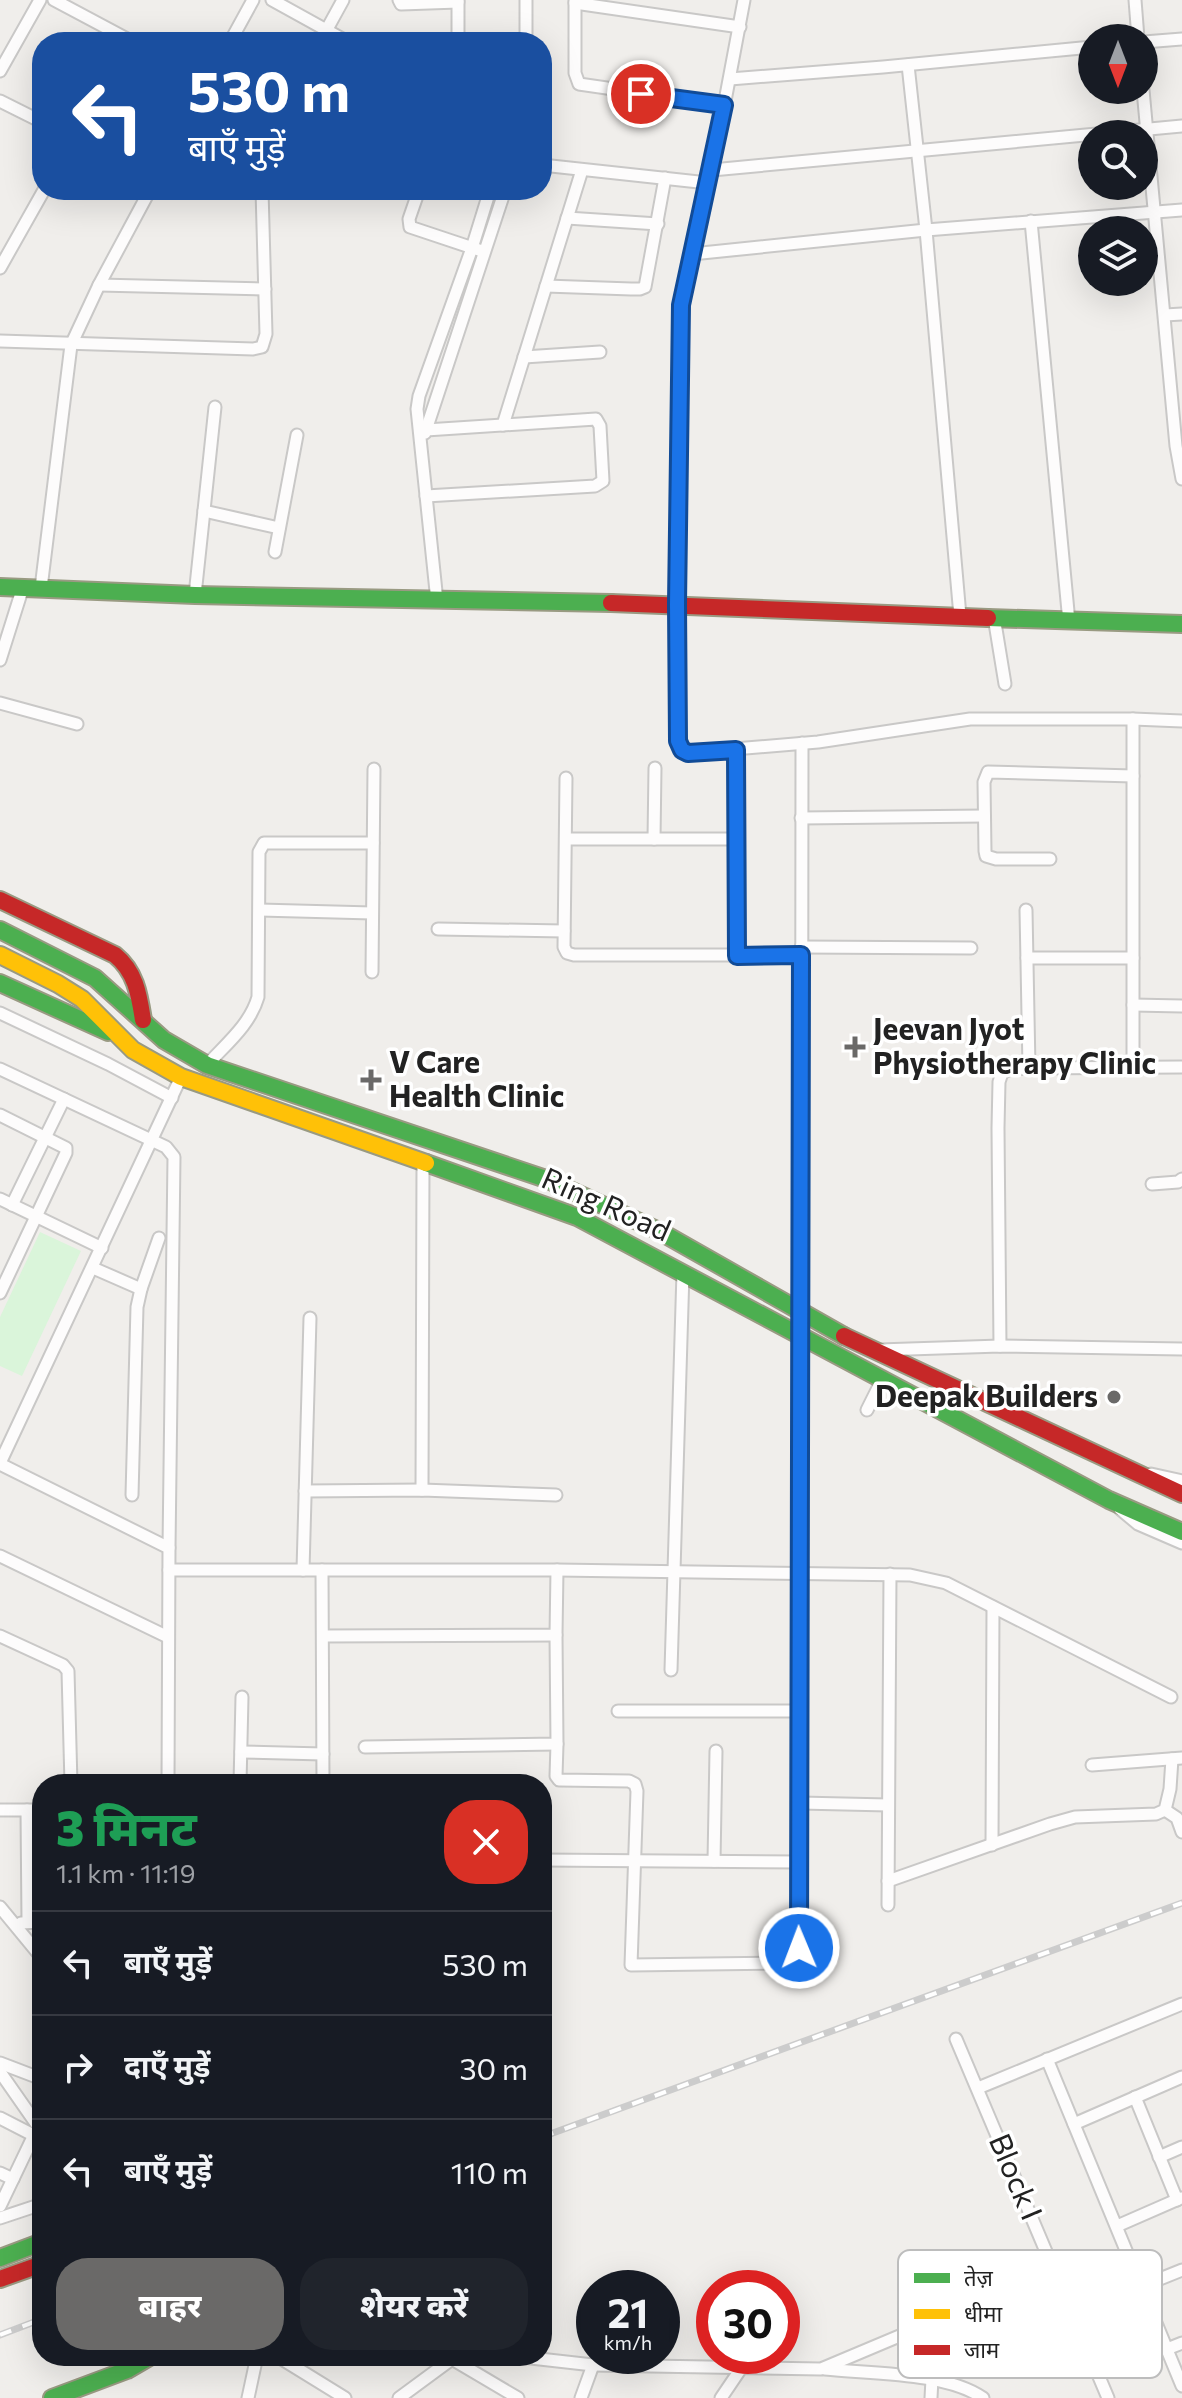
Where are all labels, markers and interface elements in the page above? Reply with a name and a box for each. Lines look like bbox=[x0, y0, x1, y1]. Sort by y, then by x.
north arrow bbox=[1078, 24, 1158, 104]
map controls bbox=[1078, 24, 1158, 296]
text: 530 m bbox=[188, 55, 350, 124]
pin bbox=[607, 60, 675, 128]
icon: left bbox=[56, 64, 160, 168]
icon: arrive bbox=[619, 72, 663, 116]
button: search bbox=[1078, 120, 1158, 200]
text: बाएँ मुड़ें bbox=[188, 124, 285, 168]
button: layers bbox=[1078, 216, 1158, 296]
place label: Jeevan Jyot Physiotherapy Clinic bbox=[873, 1009, 1156, 1080]
marker: Jeevan Jyot Physiotherapy Clinic bbox=[844, 1036, 866, 1058]
place label: V Care Health Clinic bbox=[389, 1042, 564, 1113]
marker: V Care Health Clinic bbox=[360, 1069, 382, 1091]
street label: Ring Road bbox=[537, 1158, 677, 1247]
place label: Deepak Builders bbox=[875, 1376, 1098, 1413]
marker: Deepak Builders bbox=[1105, 1388, 1123, 1406]
text: 3 मिनट bbox=[56, 1797, 197, 1856]
button: close bbox=[444, 1800, 528, 1884]
text: 1.1 km · 11:19 bbox=[56, 1857, 195, 1888]
position arrow bbox=[757, 1906, 841, 1990]
icon: left bbox=[56, 1941, 100, 1985]
text: बाएँ मुड़ें bbox=[124, 1942, 212, 1979]
text: 530 m bbox=[442, 1945, 528, 1982]
icon: right bbox=[56, 2045, 100, 2089]
text: दाएँ मुड़ें bbox=[124, 2046, 210, 2083]
text: 30 m bbox=[459, 2049, 528, 2086]
street label: Block I bbox=[983, 2127, 1052, 2225]
icon: left bbox=[56, 2149, 100, 2193]
text: बाएँ मुड़ें bbox=[124, 2150, 212, 2187]
text: 110 m bbox=[451, 2153, 528, 2190]
legend bbox=[898, 2250, 1162, 2378]
button: बाहर bbox=[56, 2258, 284, 2350]
button: शेयर करें bbox=[300, 2258, 528, 2350]
text: तेज़ bbox=[964, 2264, 994, 2291]
speed limit sign: 30 bbox=[696, 2270, 800, 2374]
text: 21 bbox=[608, 2287, 648, 2336]
text: धीमा bbox=[964, 2300, 1002, 2327]
text: km/h bbox=[604, 2330, 652, 2354]
text: जाम bbox=[964, 2336, 1000, 2363]

